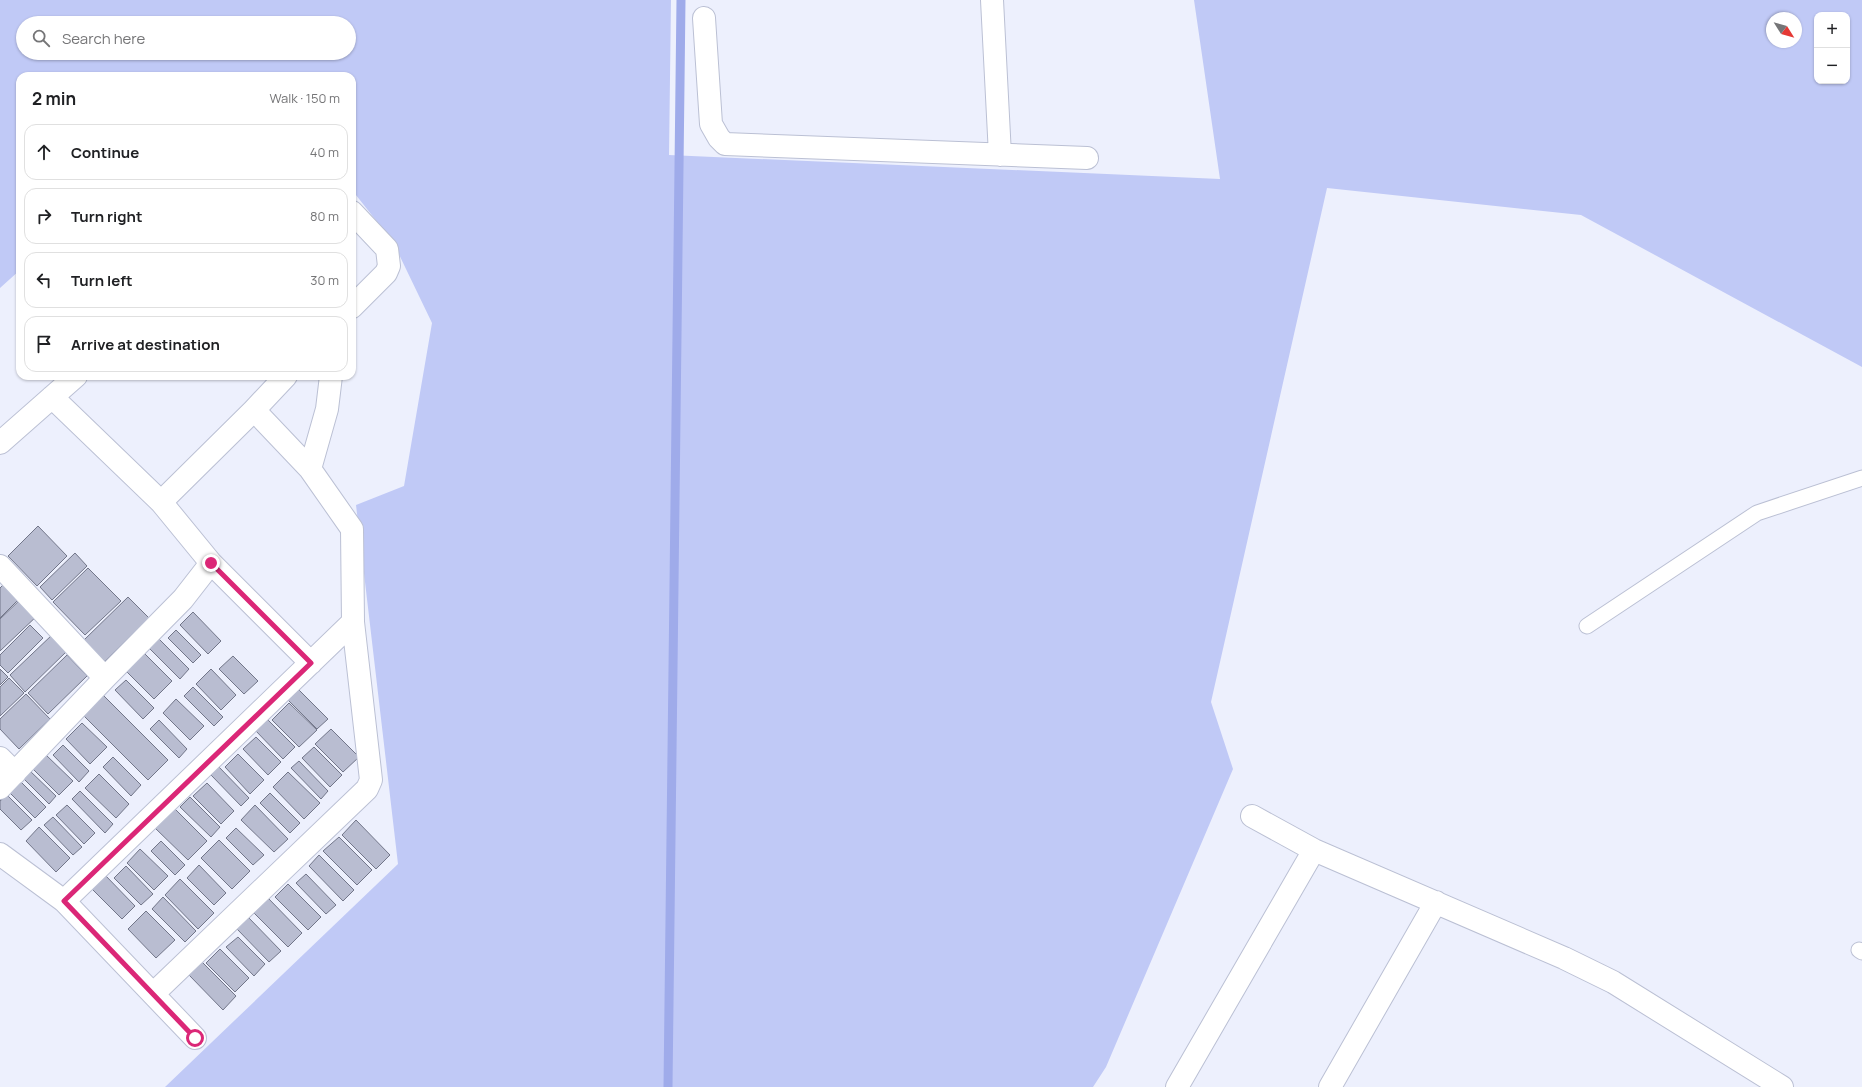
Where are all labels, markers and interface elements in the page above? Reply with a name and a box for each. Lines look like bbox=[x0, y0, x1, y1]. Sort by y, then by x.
north arrow bbox=[1766, 12, 1802, 48]
map controls bbox=[1814, 12, 1850, 84]
button: + bbox=[1814, 12, 1850, 48]
search box bbox=[16, 16, 356, 60]
icon: search bbox=[30, 27, 52, 49]
text: Search here bbox=[62, 28, 145, 49]
button: − bbox=[1814, 48, 1850, 84]
text: 2 min bbox=[32, 87, 76, 110]
text: Walk · 150 m bbox=[269, 89, 340, 107]
icon: ahead bbox=[33, 141, 55, 163]
text: Continue bbox=[71, 142, 139, 163]
text: 40 m bbox=[310, 143, 339, 161]
icon: right bbox=[33, 205, 55, 227]
text: Turn right bbox=[71, 206, 142, 227]
text: 80 m bbox=[310, 207, 339, 225]
icon: left bbox=[33, 269, 55, 291]
text: Turn left bbox=[71, 270, 133, 291]
text: 30 m bbox=[310, 271, 339, 289]
icon: arrive bbox=[33, 333, 55, 355]
text: Arrive at destination bbox=[71, 334, 220, 355]
route end bbox=[202, 554, 220, 572]
route start bbox=[186, 1029, 204, 1047]

